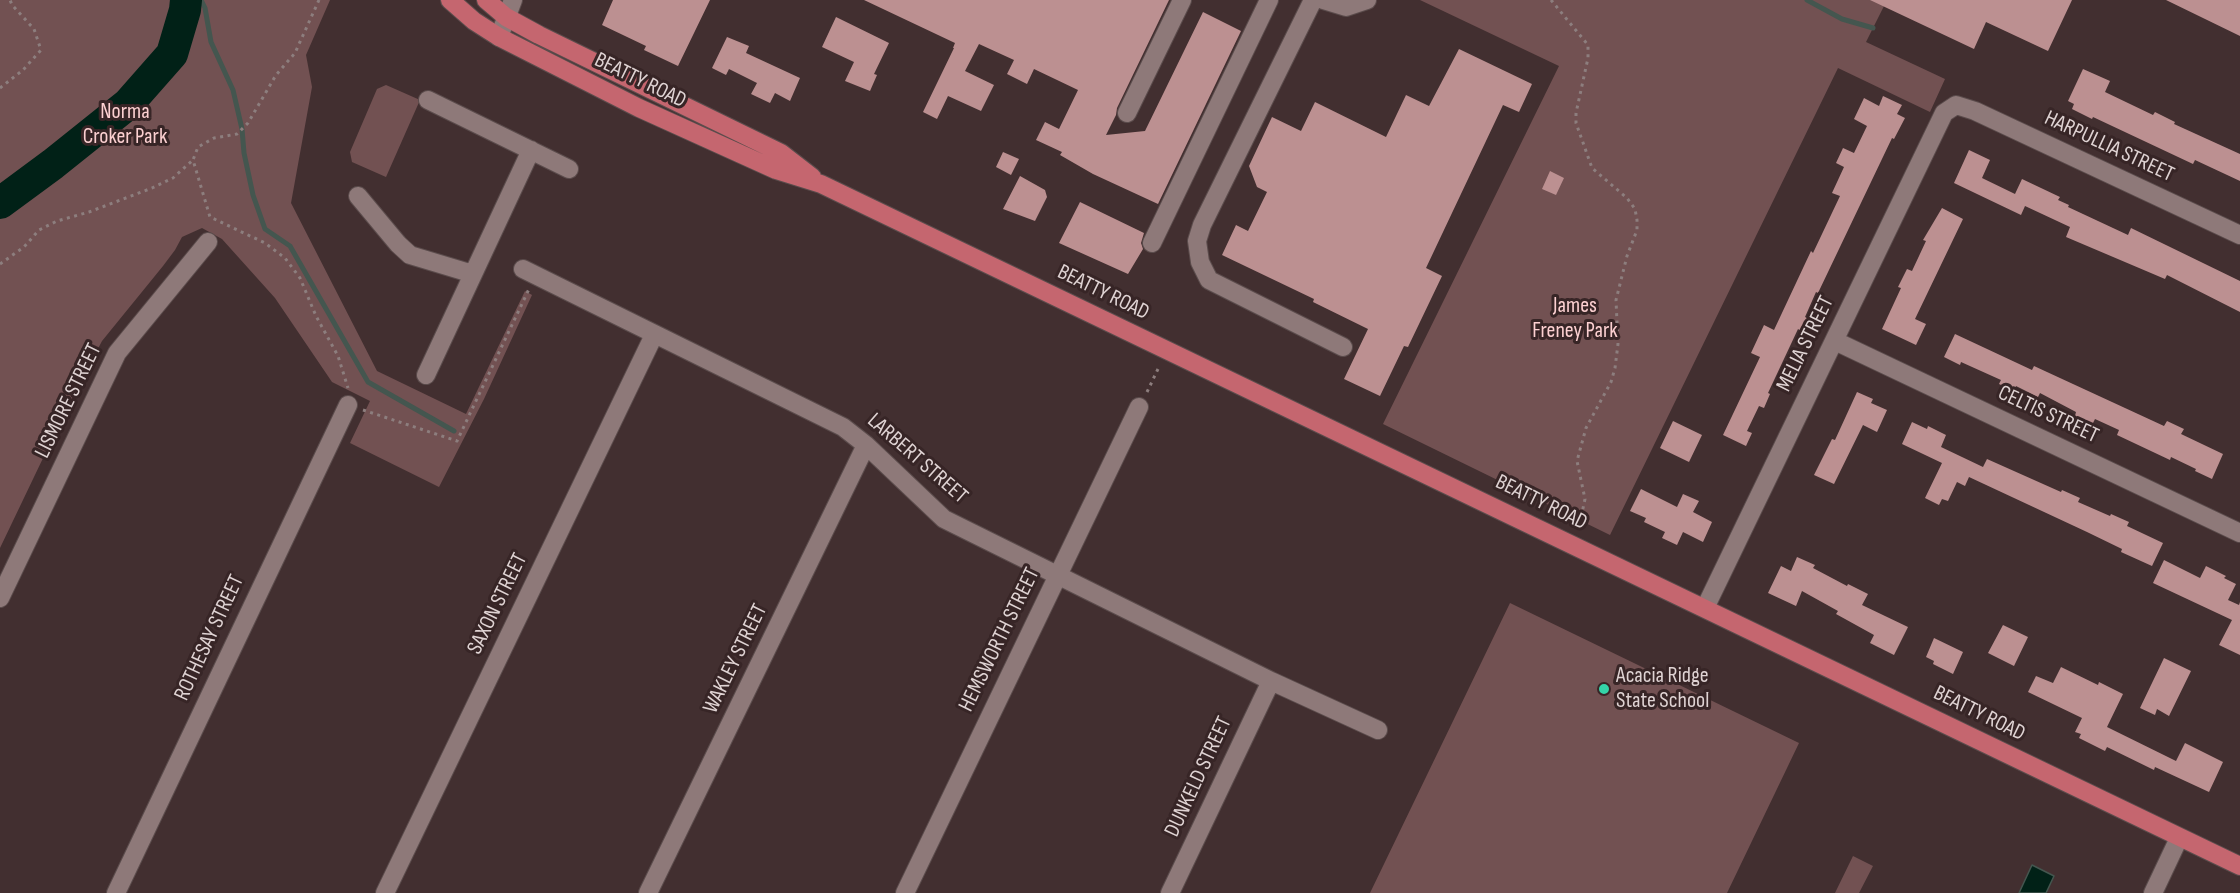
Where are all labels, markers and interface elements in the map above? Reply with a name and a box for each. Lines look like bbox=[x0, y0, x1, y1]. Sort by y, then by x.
street label: BEATTY ROAD bbox=[590, 47, 690, 115]
park label: Norma Croker Park bbox=[83, 99, 167, 150]
street label: HARPULLIA STREET bbox=[2040, 105, 2178, 189]
street label: BEATTY ROAD bbox=[1053, 259, 1153, 327]
street label: MELIA STREET bbox=[1772, 292, 1840, 396]
park label: James Freney Park bbox=[1532, 293, 1618, 344]
street label: LISMORE STREET bbox=[30, 339, 108, 463]
street label: CELTIS STREET bbox=[1993, 380, 2103, 450]
street label: LARBERT STREET bbox=[861, 408, 973, 510]
street label: BEATTY ROAD bbox=[1491, 469, 1591, 537]
street label: SAXON STREET bbox=[462, 549, 534, 659]
street label: HEMSWORTH STREET bbox=[954, 564, 1046, 716]
street label: ROTHESAY STREET bbox=[169, 571, 251, 705]
street label: WAKLEY STREET bbox=[698, 600, 774, 718]
place label: Acacia Ridge State School bbox=[1616, 663, 1709, 714]
street label: BEATTY ROAD bbox=[1929, 680, 2029, 748]
marker: Acacia Ridge State School bbox=[1597, 682, 1611, 696]
street label: DUNKELD STREET bbox=[1160, 713, 1238, 841]

